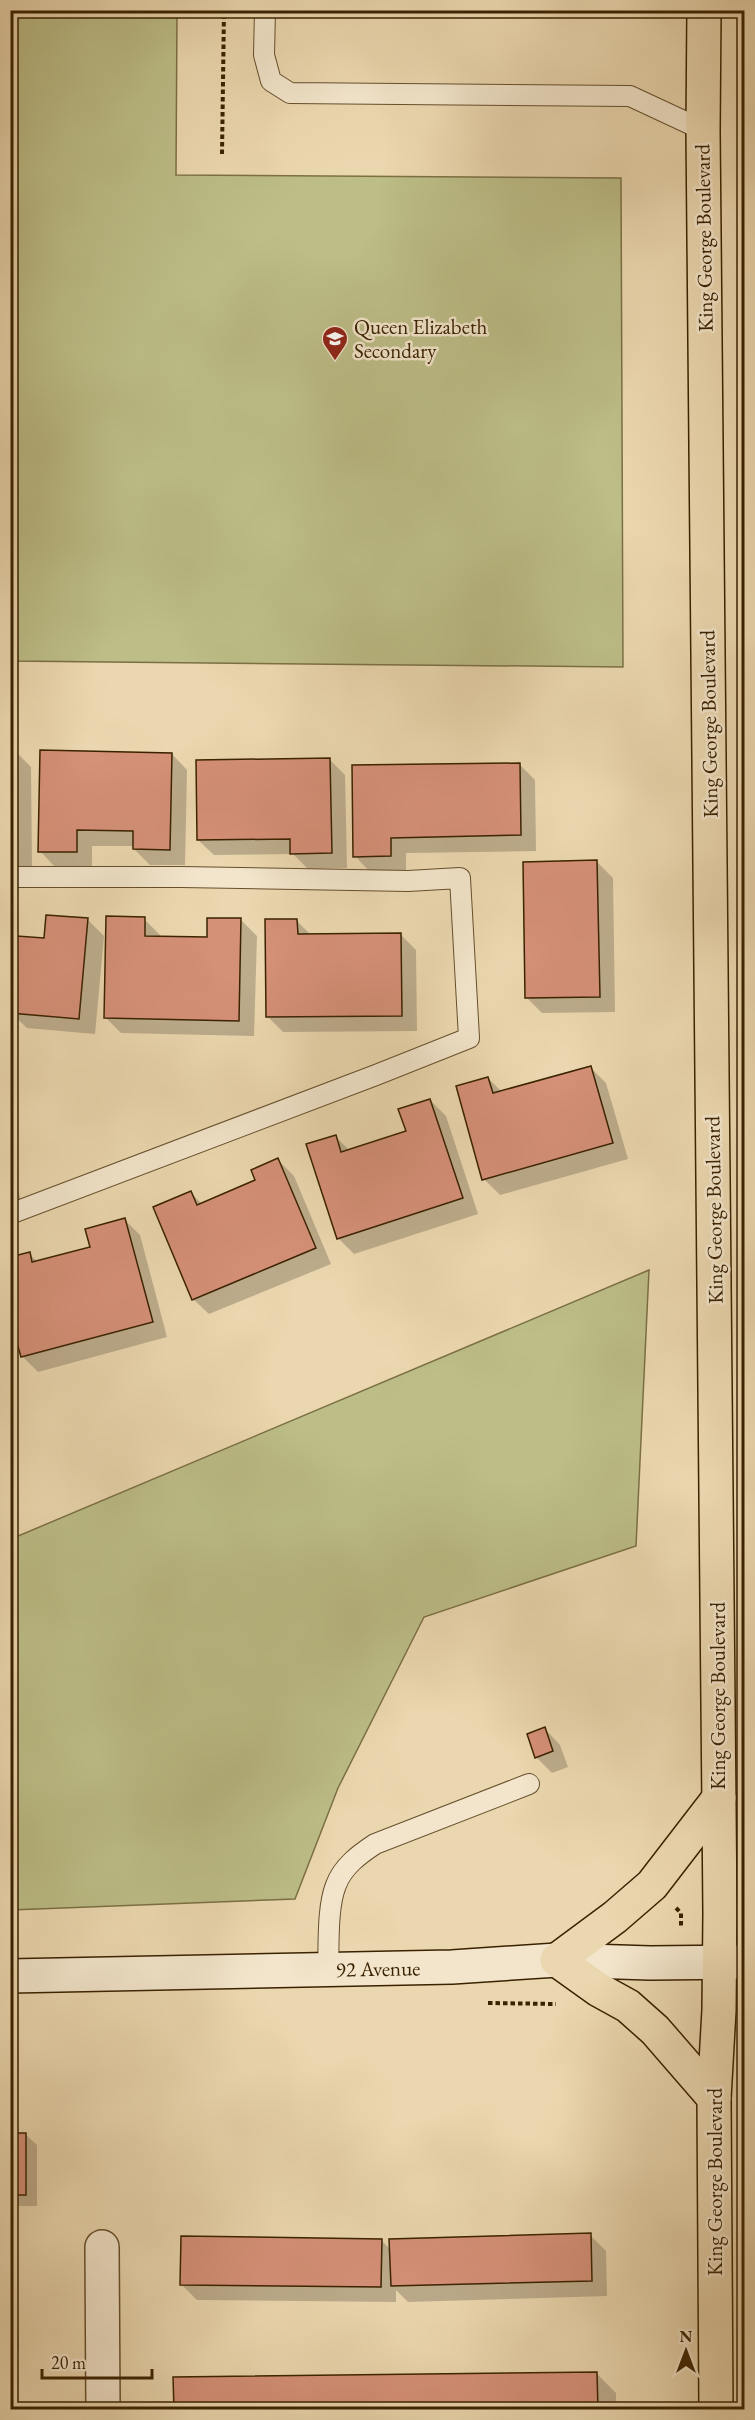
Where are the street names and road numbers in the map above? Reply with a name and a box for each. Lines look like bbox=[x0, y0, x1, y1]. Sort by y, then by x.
street label: King George Boulevard bbox=[688, 143, 719, 332]
street label: King George Boulevard bbox=[693, 629, 724, 818]
street label: King George Boulevard bbox=[698, 1115, 729, 1304]
street label: King George Boulevard bbox=[704, 1602, 731, 1790]
street label: 92 Avenue bbox=[335, 1954, 421, 1983]
street label: King George Boulevard bbox=[701, 2088, 728, 2276]

